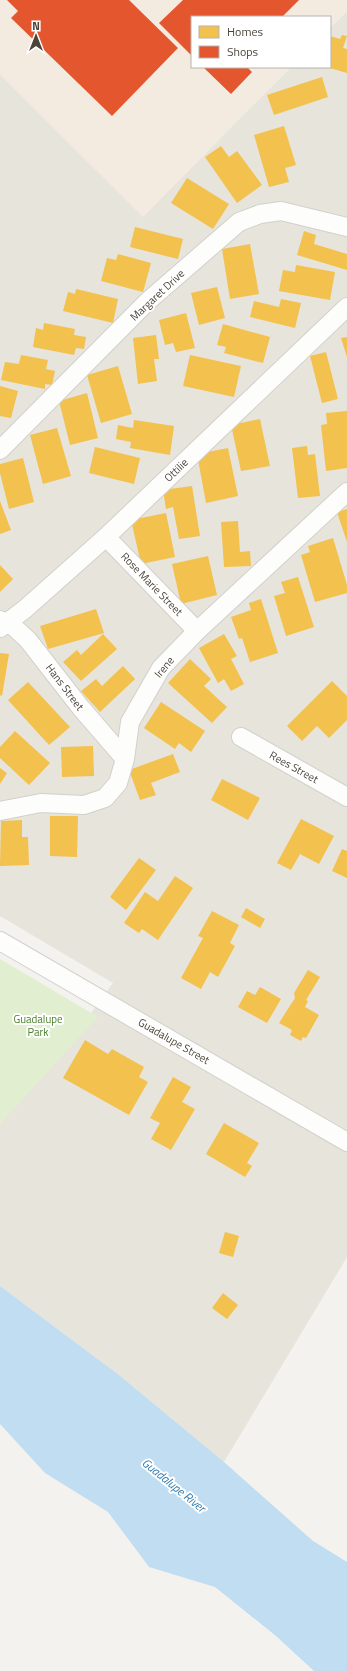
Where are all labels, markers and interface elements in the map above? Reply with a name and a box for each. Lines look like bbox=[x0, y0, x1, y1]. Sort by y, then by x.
north arrow bbox=[16, 16, 56, 56]
legend bbox=[191, 16, 331, 68]
text: N bbox=[32, 18, 40, 34]
text: Homes bbox=[227, 22, 263, 41]
text: Shops bbox=[227, 42, 259, 61]
street label: Margaret Drive bbox=[126, 265, 188, 324]
street label: Ottilie bbox=[160, 454, 192, 485]
street label: Rose Marie Street bbox=[117, 549, 187, 619]
street label: Irene bbox=[150, 653, 178, 681]
street label: Hans Street bbox=[42, 660, 88, 714]
street label: Rees Street bbox=[267, 747, 321, 787]
park label: Guadalupe Park bbox=[13, 1011, 63, 1040]
street label: Guadalupe Street bbox=[135, 1014, 213, 1068]
water label: Guadalupe River bbox=[138, 1453, 212, 1518]

